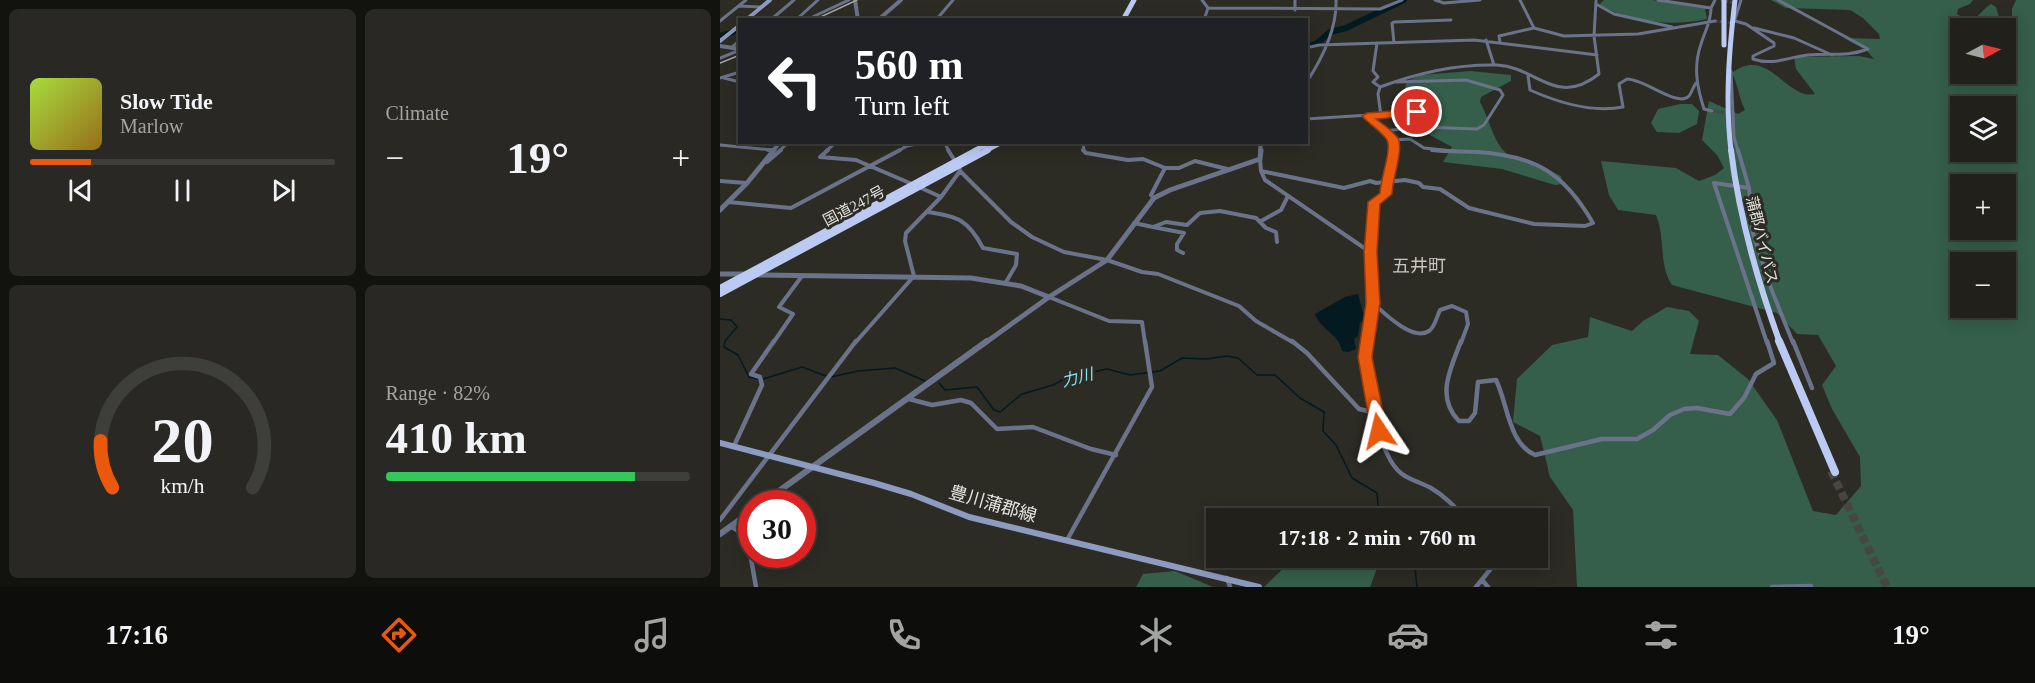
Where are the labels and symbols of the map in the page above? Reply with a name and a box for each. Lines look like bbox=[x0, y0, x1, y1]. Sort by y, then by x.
north arrow bbox=[1950, 18, 2016, 84]
pin bbox=[1391, 86, 1442, 137]
street label: 国道247号 bbox=[820, 183, 888, 229]
street label: 蒲郡バイパス bbox=[1743, 195, 1781, 285]
district label: 五井町 bbox=[1392, 256, 1446, 276]
water label: 力川 bbox=[1060, 365, 1097, 390]
position arrow bbox=[1347, 399, 1411, 463]
street label: 豊川蒲郡線 bbox=[947, 482, 1039, 526]
speed limit sign: 30 bbox=[738, 490, 816, 568]

